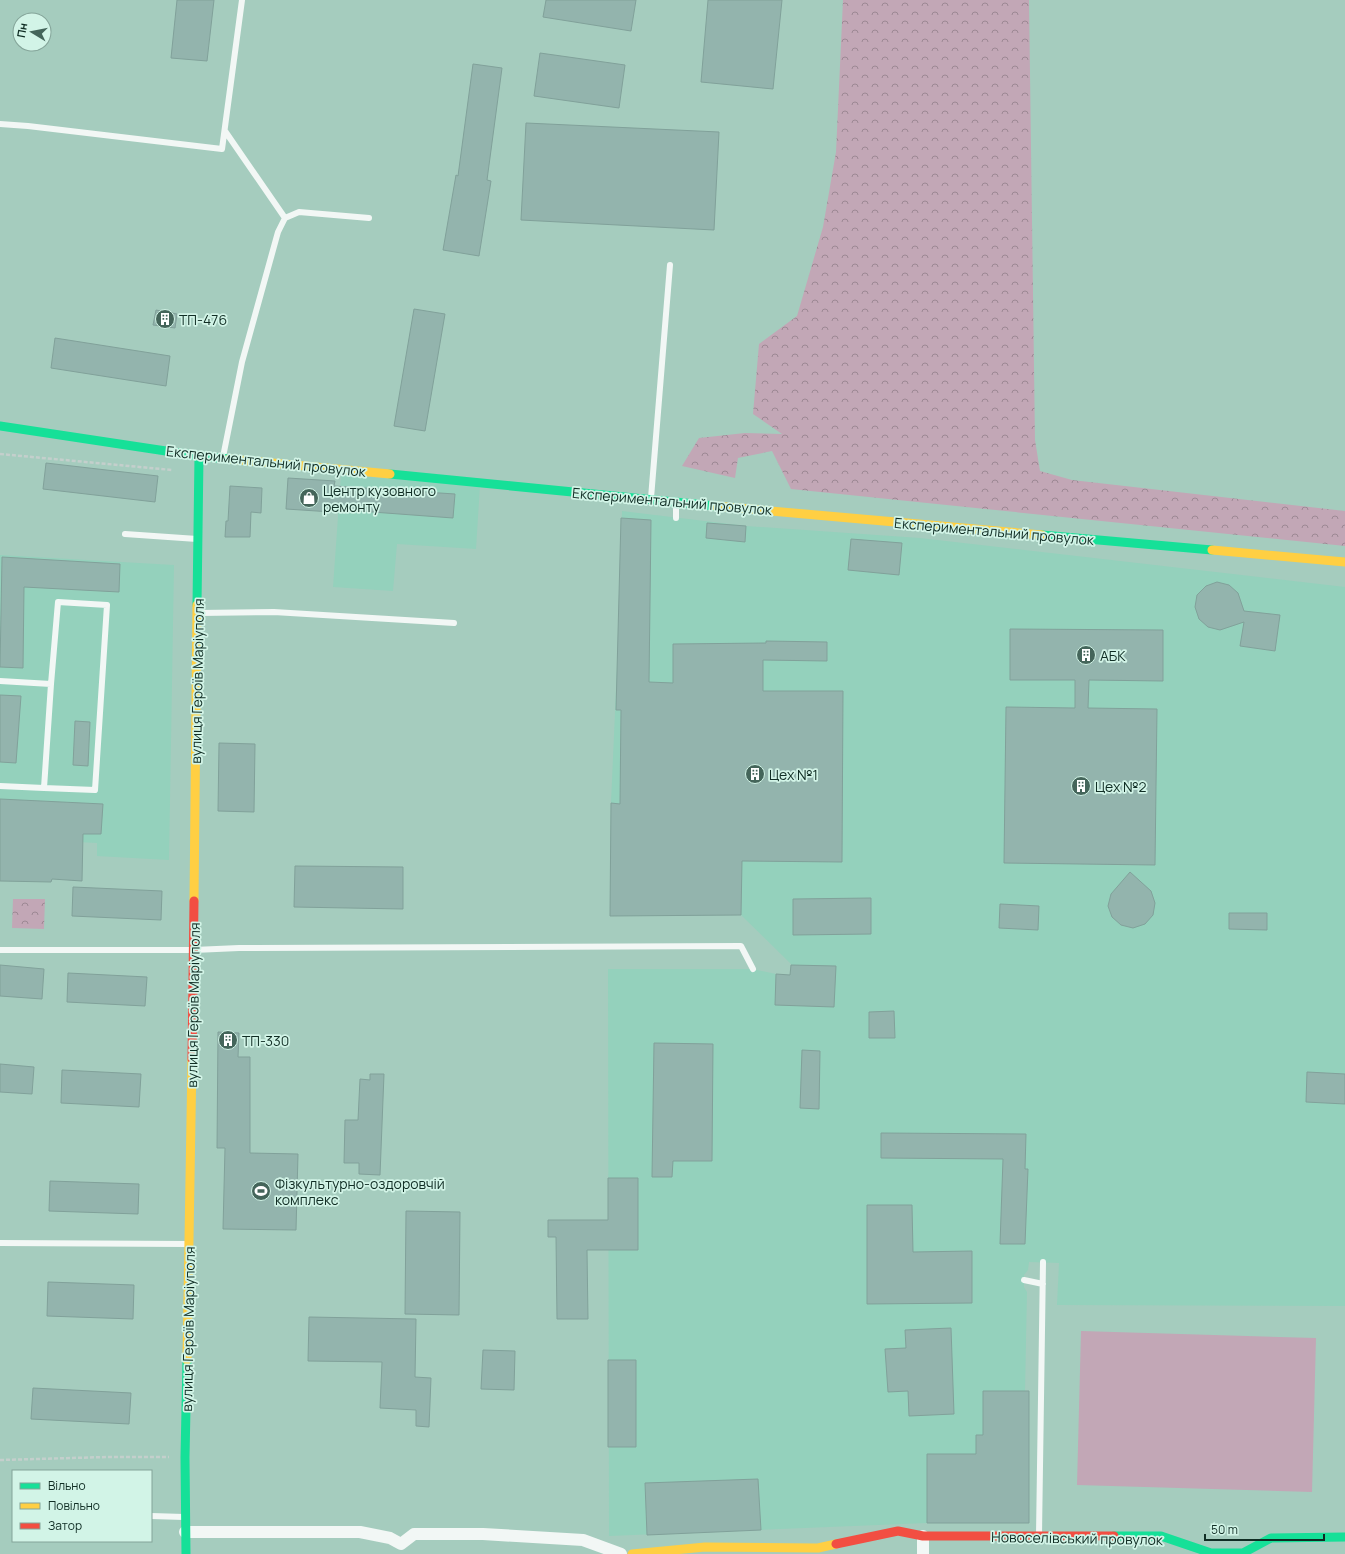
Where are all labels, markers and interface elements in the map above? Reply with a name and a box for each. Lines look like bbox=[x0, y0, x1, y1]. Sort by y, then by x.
north arrow bbox=[12, 12, 52, 52]
text: Пн bbox=[13, 21, 30, 39]
building icon: ТП-476 bbox=[154, 308, 176, 330]
place label: ТП-476 bbox=[179, 310, 227, 329]
street label: Експериментальний провулок bbox=[165, 441, 368, 481]
place label: Центр кузовного ремонту bbox=[323, 481, 436, 516]
street label: Експериментальний провулок bbox=[571, 483, 774, 519]
shop icon: Центр кузовного ремонту bbox=[298, 487, 320, 509]
street label: Експериментальний провулок bbox=[893, 513, 1096, 549]
street label: вулиця Героїв Маріуполя bbox=[186, 598, 208, 764]
building icon: АБК bbox=[1075, 644, 1097, 666]
place label: АБК bbox=[1100, 646, 1126, 665]
building icon: Цех №1 bbox=[744, 763, 766, 785]
place label: Цех №1 bbox=[769, 765, 818, 784]
building icon: Цех №2 bbox=[1070, 775, 1092, 797]
place label: Цех №2 bbox=[1095, 777, 1147, 796]
street label: вулиця Героїв Маріуполя bbox=[182, 922, 204, 1088]
building icon: ТП-330 bbox=[217, 1029, 239, 1051]
place label: ТП-330 bbox=[242, 1031, 289, 1050]
place label: Фізкультурно-оздоровчій комплекс bbox=[275, 1174, 445, 1209]
sports icon: Фізкультурно-оздоровчій комплекс bbox=[250, 1180, 272, 1202]
street label: вулиця Героїв Маріуполя bbox=[177, 1246, 199, 1412]
legend bbox=[12, 1470, 152, 1542]
text: Вільно bbox=[48, 1477, 86, 1494]
text: Повільно bbox=[48, 1497, 100, 1514]
scale bar bbox=[1205, 1516, 1324, 1542]
text: Затор bbox=[48, 1517, 82, 1534]
text: 50 m bbox=[1211, 1521, 1238, 1538]
street label: Новоселівський провулок bbox=[991, 1527, 1164, 1549]

